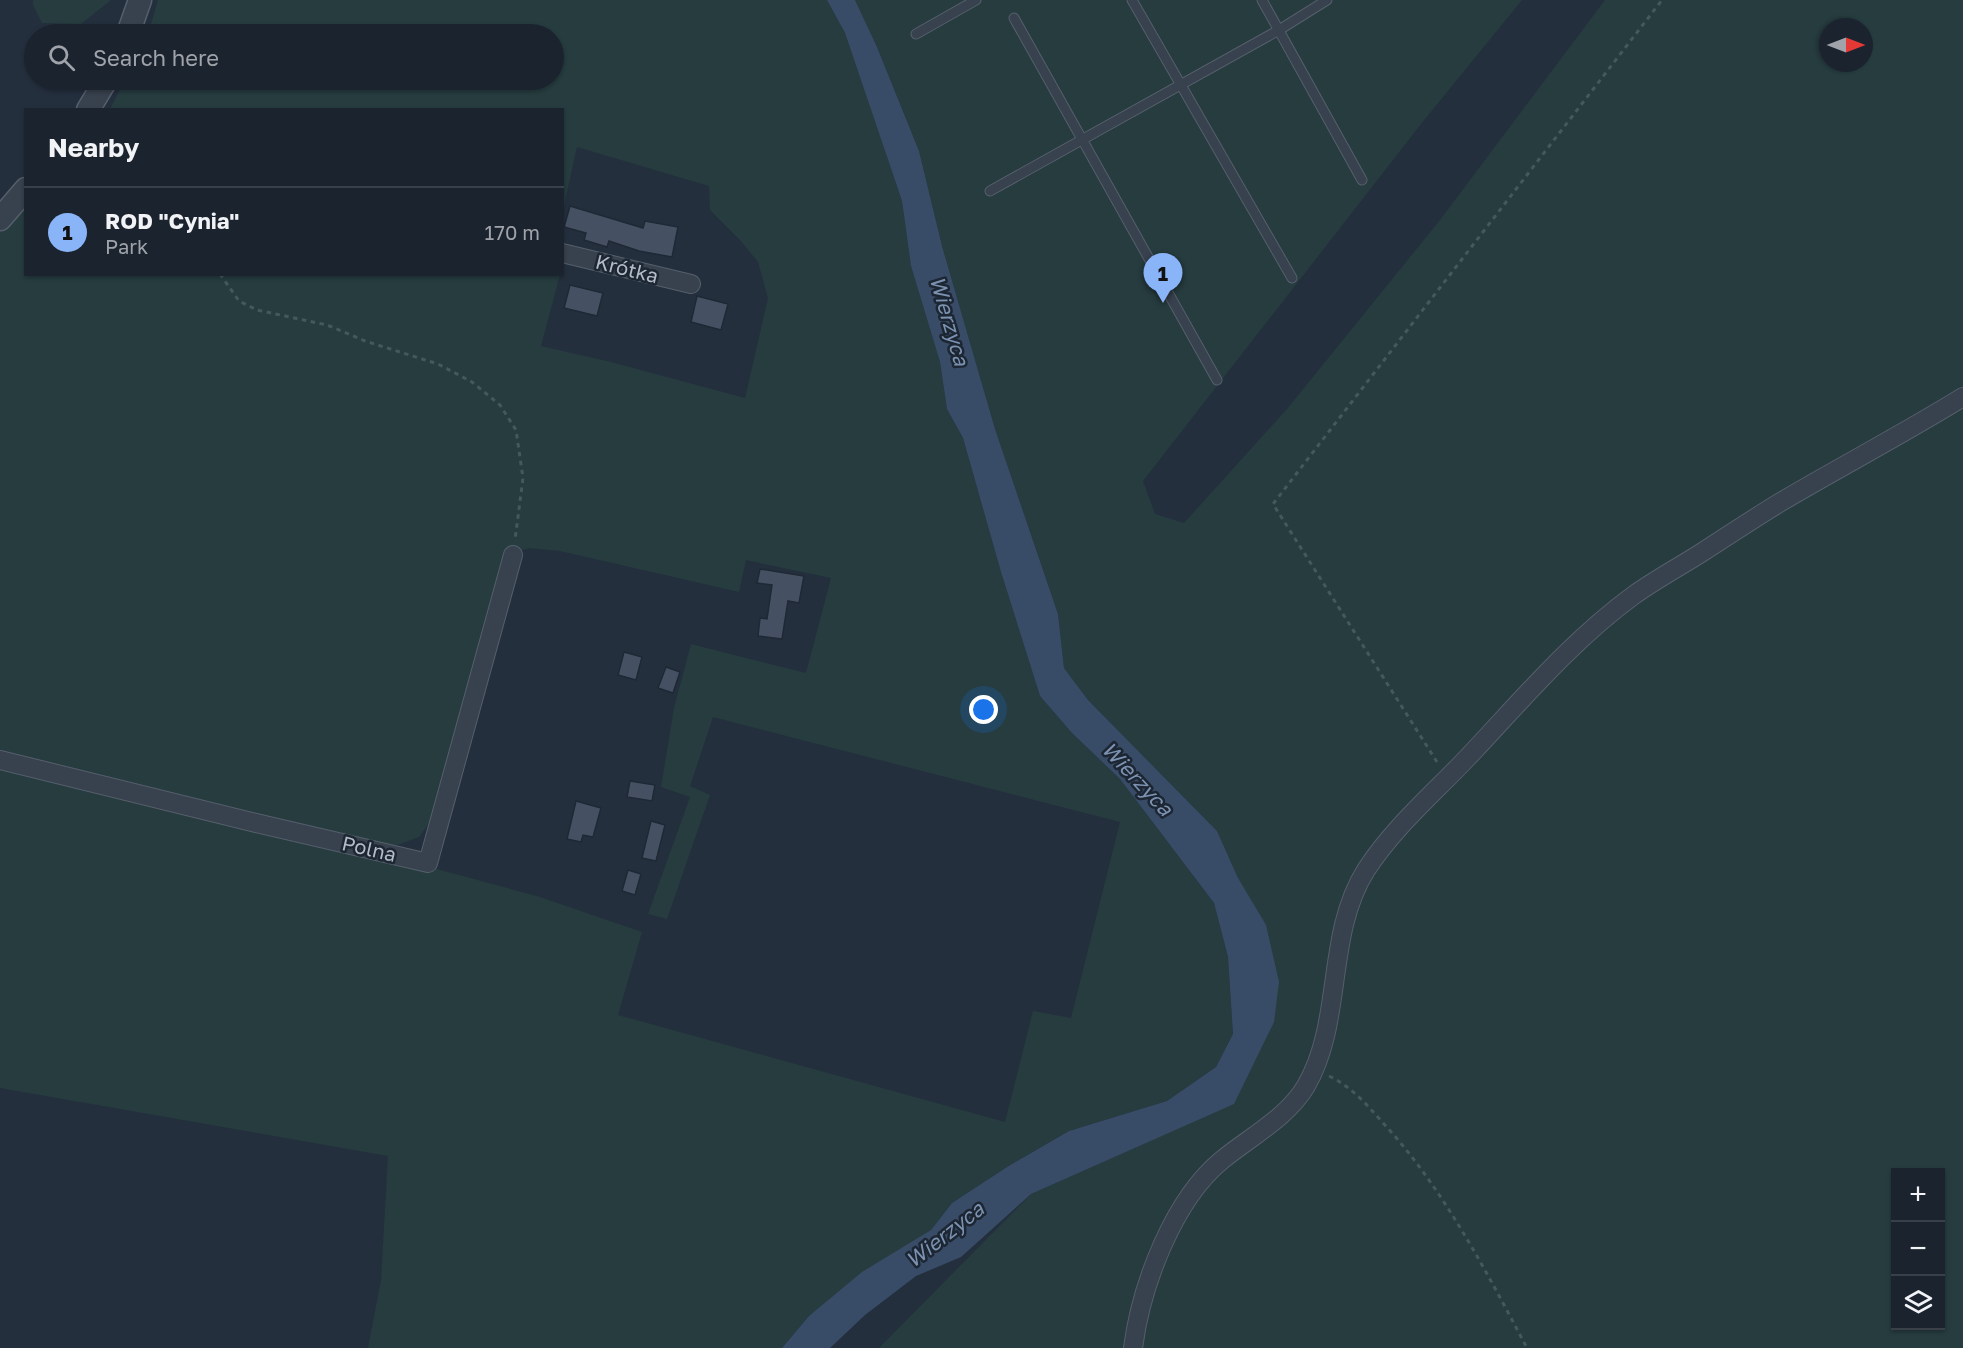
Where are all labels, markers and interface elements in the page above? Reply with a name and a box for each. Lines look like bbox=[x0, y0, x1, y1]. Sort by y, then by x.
north arrow bbox=[1819, 18, 1873, 72]
search box bbox=[24, 24, 564, 90]
icon: search bbox=[45, 41, 78, 74]
text: Search here bbox=[93, 44, 219, 71]
text: Nearby bbox=[48, 132, 139, 163]
text: ROD "Cynia" bbox=[105, 207, 239, 234]
text: 1 bbox=[62, 220, 73, 244]
text: 170 m bbox=[485, 220, 540, 244]
text: Park bbox=[105, 234, 148, 258]
street label: Krótka bbox=[593, 249, 661, 287]
pin: 1 bbox=[1144, 254, 1182, 303]
water label: Wierzyca bbox=[925, 273, 975, 370]
your location bbox=[969, 695, 998, 724]
water label: Wierzyca bbox=[1097, 736, 1179, 822]
street label: Polna bbox=[340, 830, 399, 866]
map controls bbox=[1891, 1168, 1945, 1330]
button: + bbox=[1891, 1168, 1945, 1222]
water label: Wierzyca bbox=[900, 1195, 990, 1273]
button: − bbox=[1891, 1222, 1945, 1276]
button: layers bbox=[1891, 1276, 1945, 1330]

